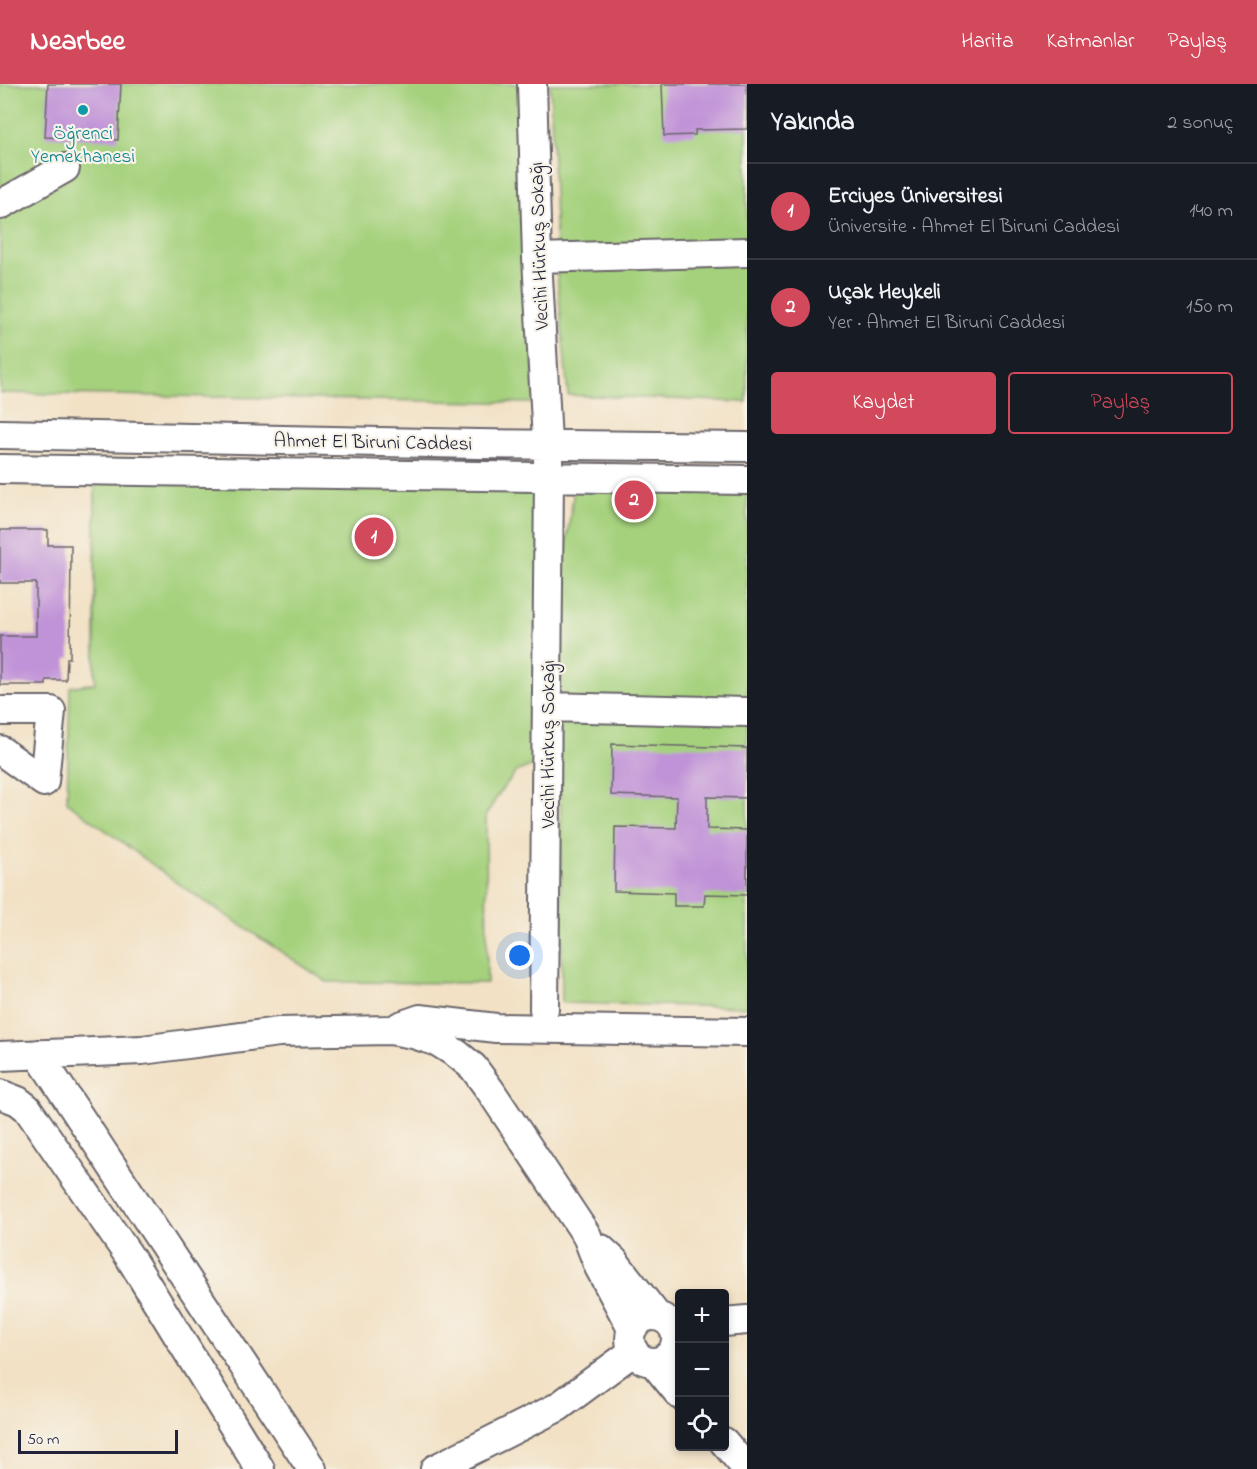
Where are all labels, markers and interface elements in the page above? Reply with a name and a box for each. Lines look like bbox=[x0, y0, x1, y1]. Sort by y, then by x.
text: Nearbee bbox=[30, 22, 125, 63]
text: Harita bbox=[961, 27, 1014, 57]
text: Katmanlar bbox=[1047, 27, 1135, 57]
text: Paylaş bbox=[1168, 27, 1227, 57]
marker: Öğrenci Yemekhanesi bbox=[76, 103, 90, 117]
text: Yakında bbox=[771, 104, 855, 142]
text: 2 sonuç bbox=[1167, 109, 1233, 138]
place label: Öğrenci Yemekhanesi bbox=[31, 120, 135, 172]
street label: Vecihi Hürkuş Sokağı bbox=[523, 161, 559, 331]
text: Erciyes Üniversitesi bbox=[828, 181, 1003, 213]
text: 1 bbox=[787, 197, 794, 226]
text: 140 m bbox=[1189, 197, 1233, 226]
text: Üniversite · Ahmet El Biruni Caddesi bbox=[828, 213, 1120, 242]
text: Uçak Heykeli bbox=[828, 277, 941, 309]
text: 2 bbox=[786, 293, 795, 322]
text: 150 m bbox=[1186, 293, 1233, 322]
text: Yer · Ahmet El Biruni Caddesi bbox=[828, 309, 1065, 338]
button: Kaydet bbox=[771, 372, 996, 434]
button: Paylaş bbox=[1008, 372, 1233, 434]
street label: Ahmet El Biruni Caddesi bbox=[273, 427, 472, 460]
pin: 2 bbox=[614, 478, 654, 522]
pin: 1 bbox=[354, 514, 394, 560]
street label: Vecihi Hürkuş Sokağı bbox=[535, 660, 565, 829]
your location bbox=[505, 941, 534, 970]
map controls bbox=[675, 1289, 729, 1451]
button: + bbox=[675, 1289, 729, 1343]
button: − bbox=[675, 1343, 729, 1397]
button: locate bbox=[675, 1397, 729, 1451]
scale bar bbox=[18, 1427, 178, 1454]
text: 50 m bbox=[27, 1428, 59, 1452]

